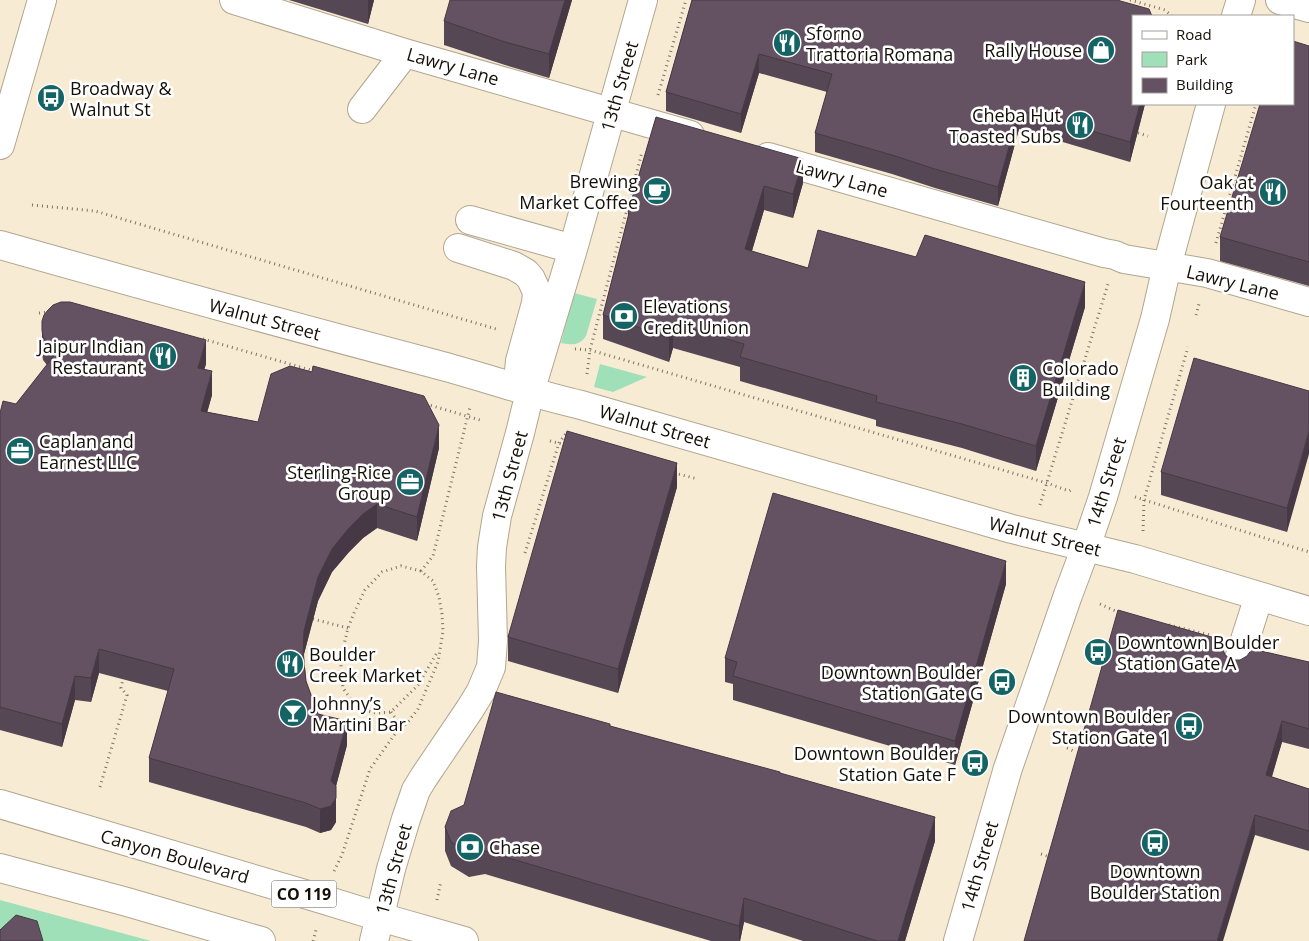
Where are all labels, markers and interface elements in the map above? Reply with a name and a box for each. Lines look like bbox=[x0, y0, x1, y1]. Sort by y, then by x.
legend bbox=[1132, 15, 1294, 105]
place label: Sforno Trattoria Romana bbox=[806, 21, 953, 66]
text: Road bbox=[1176, 24, 1212, 44]
restaurant icon: Sforno Trattoria Romana bbox=[772, 28, 802, 58]
shop icon: Rally House bbox=[1086, 35, 1116, 65]
street label: 13th Street bbox=[595, 38, 643, 134]
place label: Rally House bbox=[984, 38, 1082, 62]
street label: Lawry Lane bbox=[404, 41, 502, 91]
text: Park bbox=[1176, 49, 1207, 69]
text: Building bbox=[1176, 74, 1233, 94]
place label: Broadway & Walnut St bbox=[70, 76, 172, 121]
bus stop icon: Broadway & Walnut St bbox=[36, 83, 66, 113]
place label: Cheba Hut Toasted Subs bbox=[949, 103, 1061, 148]
restaurant icon: Cheba Hut Toasted Subs bbox=[1065, 110, 1095, 140]
street label: Lawry Lane bbox=[793, 153, 891, 203]
place label: Brewing Market Coffee bbox=[519, 169, 638, 214]
place label: Oak at Fourteenth bbox=[1160, 170, 1254, 215]
cafe icon: Brewing Market Coffee bbox=[642, 176, 672, 206]
restaurant icon: Oak at Fourteenth bbox=[1258, 177, 1288, 207]
street label: Lawry Lane bbox=[1184, 259, 1282, 305]
street label: Walnut Street bbox=[207, 293, 323, 345]
place label: Elevations Credit Union bbox=[643, 294, 749, 339]
bank icon: Elevations Credit Union bbox=[609, 301, 639, 331]
place label: Jaipur Indian Restaurant bbox=[36, 334, 144, 379]
restaurant icon: Jaipur Indian Restaurant bbox=[148, 341, 178, 371]
place label: Colorado Building bbox=[1042, 356, 1119, 401]
building icon: Colorado Building bbox=[1008, 363, 1038, 393]
street label: Walnut Street bbox=[597, 399, 713, 453]
street label: 13th Street bbox=[485, 428, 533, 524]
place label: Caplan and Earnest LLC bbox=[39, 429, 137, 474]
street label: 14th Street bbox=[1081, 434, 1131, 530]
office icon: Caplan and Earnest LLC bbox=[5, 436, 35, 466]
place label: Sterling-Rice Group bbox=[287, 460, 391, 505]
office icon: Sterling-Rice Group bbox=[395, 467, 425, 497]
street label: Walnut Street bbox=[986, 510, 1104, 562]
place label: Downtown Boulder Station Gate A bbox=[1117, 630, 1280, 675]
bus stop icon: Downtown Boulder Station Gate A bbox=[1083, 637, 1113, 667]
place label: Boulder Creek Market bbox=[309, 642, 422, 687]
restaurant icon: Boulder Creek Market bbox=[275, 649, 305, 679]
place label: Downtown Boulder Station Gate G bbox=[821, 660, 984, 705]
bus stop icon: Downtown Boulder Station Gate G bbox=[987, 667, 1017, 697]
place label: Johnny’s Martini Bar bbox=[310, 691, 406, 736]
bar icon: Johnny’s Martini Bar bbox=[278, 698, 308, 728]
place label: Downtown Boulder Station Gate 1 bbox=[1008, 704, 1171, 749]
bus stop icon: Downtown Boulder Station Gate 1 bbox=[1174, 711, 1204, 741]
place label: Downtown Boulder Station Gate F bbox=[794, 741, 957, 786]
bus stop icon: Downtown Boulder Station Gate F bbox=[960, 748, 990, 778]
street label: 14th Street bbox=[955, 818, 1003, 914]
street label: 13th Street bbox=[369, 821, 417, 917]
street label: Canyon Boulevard bbox=[98, 823, 252, 889]
bus stop icon: Downtown Boulder Station bbox=[1140, 828, 1170, 858]
bank icon: Chase bbox=[455, 832, 485, 862]
place label: Chase bbox=[489, 835, 540, 859]
place label: Downtown Boulder Station bbox=[1090, 859, 1220, 904]
road number: CO 119 bbox=[272, 881, 336, 908]

